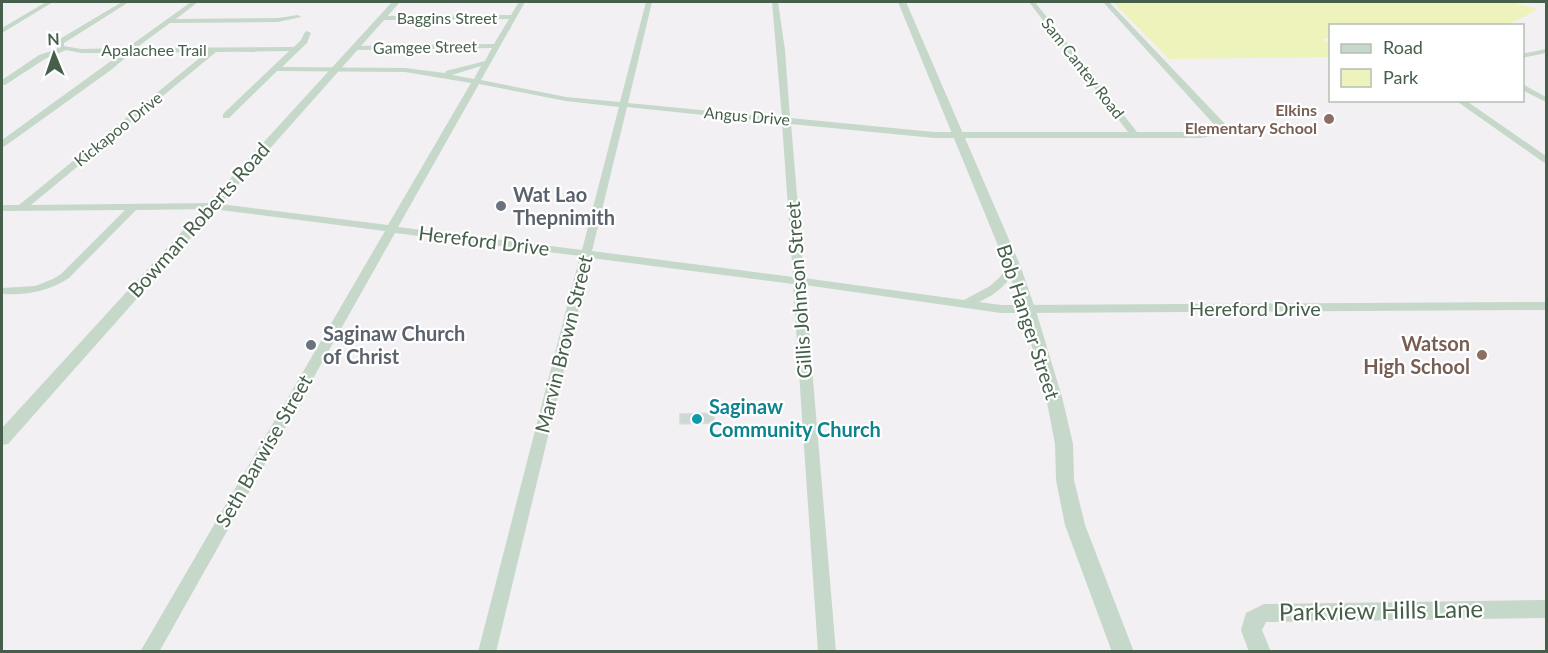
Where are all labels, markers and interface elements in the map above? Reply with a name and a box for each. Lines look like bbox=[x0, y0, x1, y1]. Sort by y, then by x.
street label: Baggins Street bbox=[397, 8, 498, 27]
street label: Sam Cantey Road bbox=[1038, 14, 1129, 122]
north arrow bbox=[24, 24, 84, 84]
legend bbox=[1329, 24, 1524, 102]
text: N bbox=[47, 29, 60, 48]
street label: Gamgee Street bbox=[373, 36, 477, 57]
text: Road bbox=[1383, 36, 1423, 58]
street label: Apalachee Trail bbox=[101, 40, 207, 59]
text: Park bbox=[1383, 66, 1419, 88]
street label: Kickapoo Drive bbox=[70, 87, 165, 170]
place label: Elkins Elementary School bbox=[1185, 100, 1317, 137]
street label: Angus Drive bbox=[703, 102, 791, 129]
marker: Elkins Elementary School bbox=[1322, 112, 1336, 126]
street label: Bowman Roberts Road bbox=[122, 137, 274, 302]
place label: Wat Lao Thepnimith bbox=[513, 182, 615, 229]
marker: Wat Lao Thepnimith bbox=[494, 199, 508, 213]
street label: Gillis Johnson Street bbox=[780, 201, 816, 379]
street label: Hereford Drive bbox=[417, 220, 551, 260]
street label: Bob Hanger Street bbox=[993, 241, 1065, 402]
street label: Marvin Brown Street bbox=[529, 252, 597, 435]
street label: Hereford Drive bbox=[1189, 296, 1321, 320]
place label: Saginaw Church of Christ bbox=[323, 321, 465, 368]
place label: Watson High School bbox=[1363, 331, 1470, 378]
marker: Saginaw Church of Christ bbox=[304, 338, 318, 352]
marker: Watson High School bbox=[1475, 348, 1489, 362]
street label: Seth Barwise Street bbox=[210, 370, 317, 531]
place label: Saginaw Community Church bbox=[709, 394, 881, 441]
marker: Saginaw Community Church bbox=[690, 412, 704, 426]
street label: Parkview Hills Lane bbox=[1279, 593, 1483, 626]

